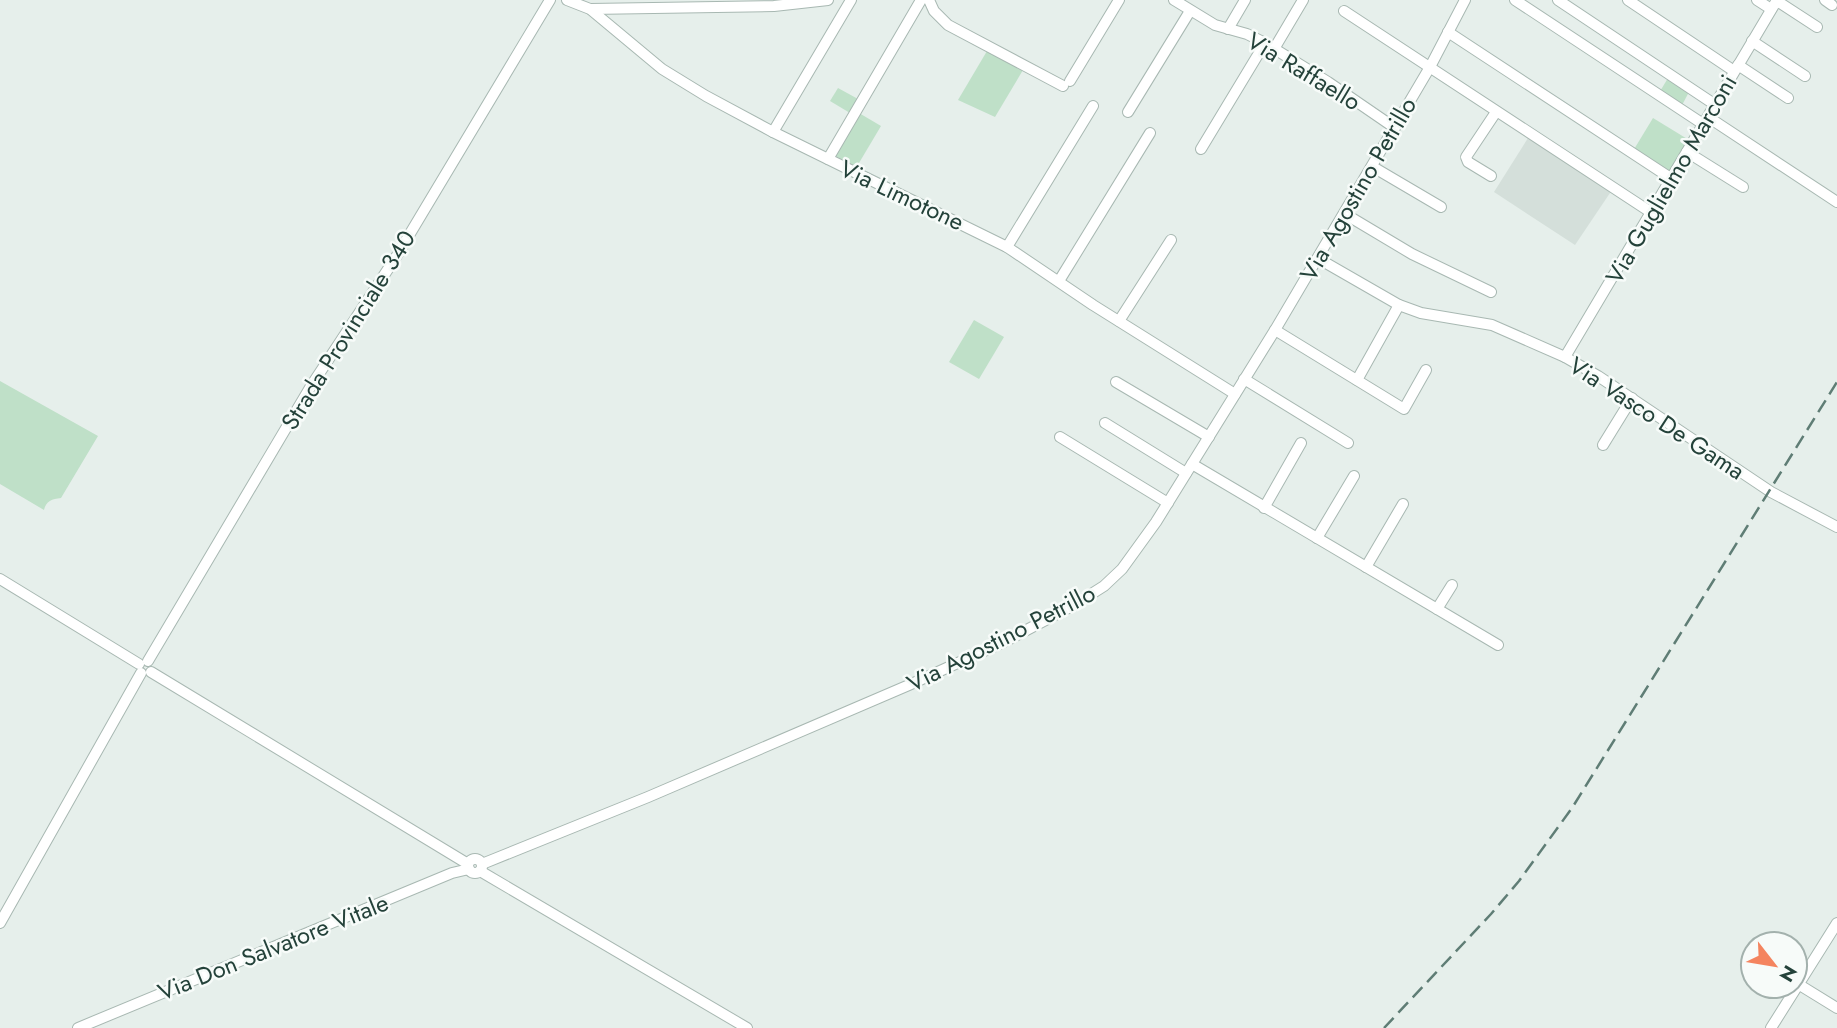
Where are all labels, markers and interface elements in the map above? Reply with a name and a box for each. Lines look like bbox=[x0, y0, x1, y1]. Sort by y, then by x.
street label: Via Raffaello bbox=[1240, 23, 1368, 119]
street label: Via Guglielmo Marconi bbox=[1597, 68, 1745, 290]
street label: Via Agostino Petrillo bbox=[1291, 91, 1425, 287]
street label: Via Limotone bbox=[834, 151, 970, 239]
street label: Strada Provinciale 340 bbox=[272, 223, 424, 437]
street label: Via Vasco De Gama bbox=[1562, 348, 1752, 488]
street label: Via Agostino Petrillo bbox=[901, 575, 1101, 701]
street label: Via Don Salvatore Vitale bbox=[152, 885, 394, 1009]
north arrow bbox=[1739, 930, 1809, 1000]
text: N bbox=[1773, 960, 1804, 987]

